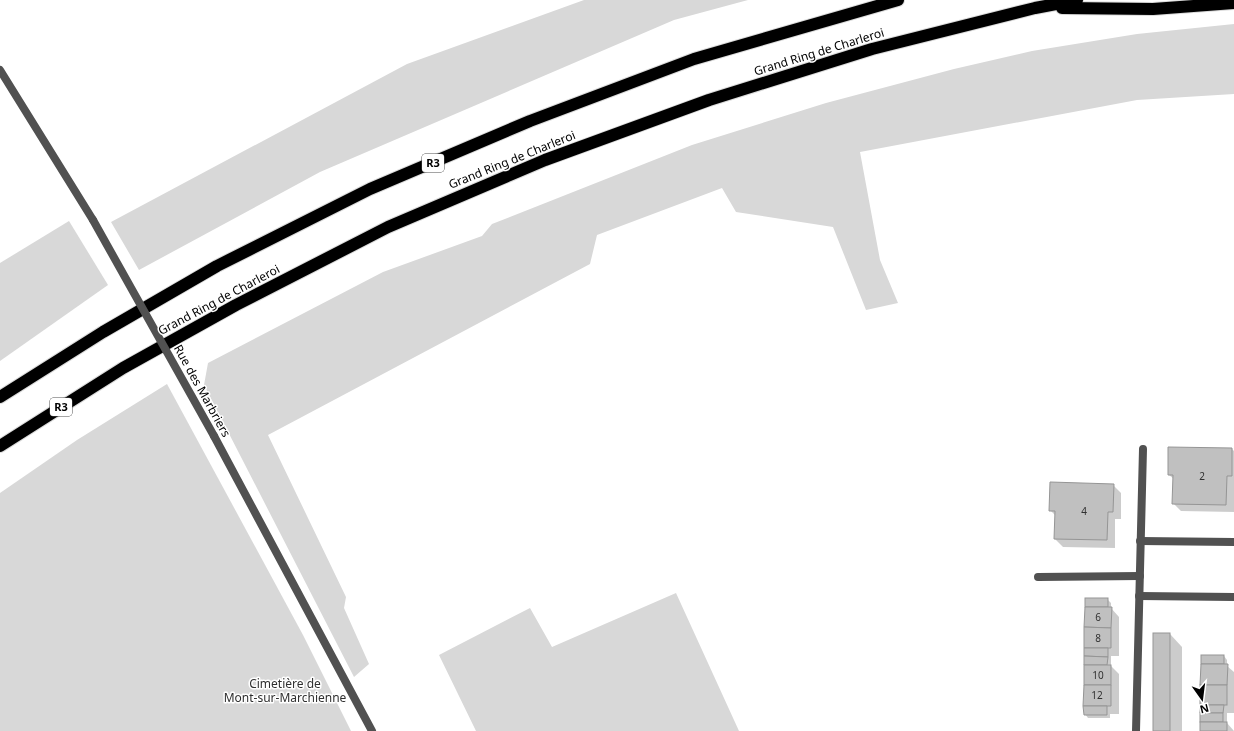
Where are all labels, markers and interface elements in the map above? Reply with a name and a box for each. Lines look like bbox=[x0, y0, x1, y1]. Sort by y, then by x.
street label: Grand Ring de Charleroi bbox=[752, 24, 886, 79]
street label: Grand Ring de Charleroi bbox=[446, 126, 578, 193]
road number: R3 bbox=[422, 154, 444, 172]
street label: Grand Ring de Charleroi bbox=[155, 260, 283, 339]
street label: Rue des Marbriers bbox=[170, 341, 235, 440]
road number: R3 bbox=[50, 398, 72, 416]
house number: 2 bbox=[1199, 469, 1205, 483]
house number: 4 bbox=[1081, 504, 1087, 518]
house number: 6 bbox=[1095, 610, 1101, 624]
house number: 8 bbox=[1095, 631, 1101, 645]
house number: 10 bbox=[1092, 668, 1104, 682]
park label: Cimetière de Mont-sur-Marchienne bbox=[224, 675, 347, 706]
north arrow bbox=[1182, 679, 1222, 719]
house number: 12 bbox=[1091, 688, 1103, 702]
text: N bbox=[1198, 701, 1211, 718]

